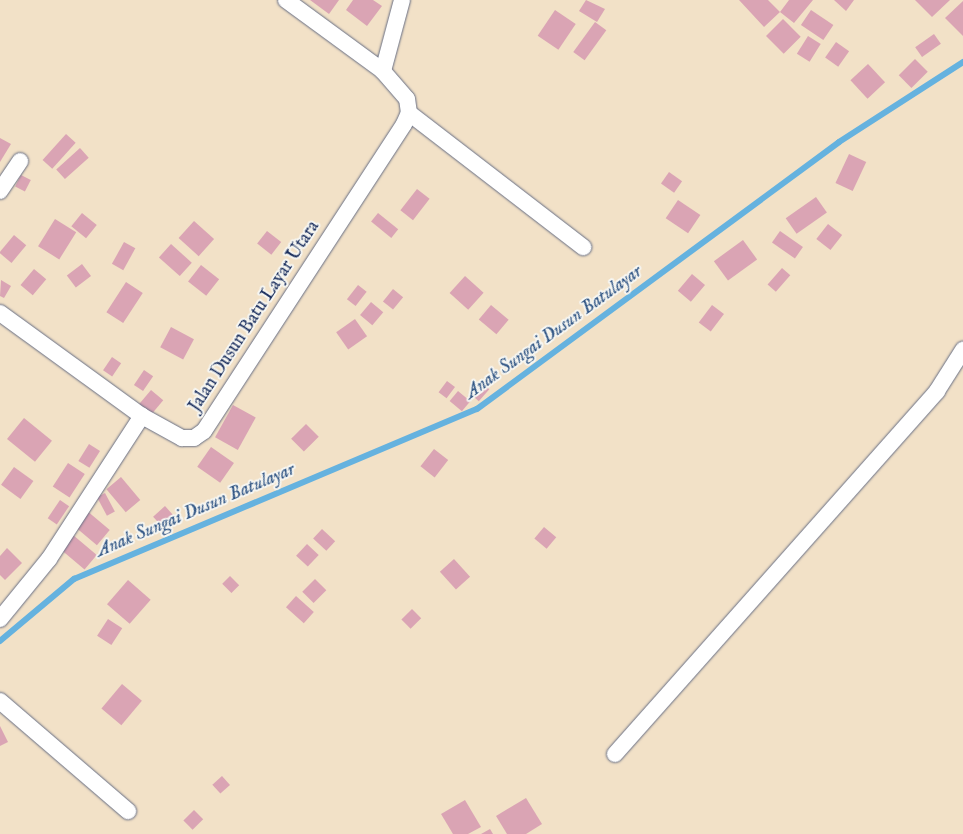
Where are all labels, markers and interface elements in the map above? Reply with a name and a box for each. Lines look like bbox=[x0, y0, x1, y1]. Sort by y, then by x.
street label: Jalan Dusun Batu Layar Utara bbox=[185, 217, 325, 417]
water label: Anak Sungai Dusun Batulayar bbox=[461, 261, 647, 405]
water label: Anak Sungai Dusun Batulayar bbox=[93, 459, 299, 563]

